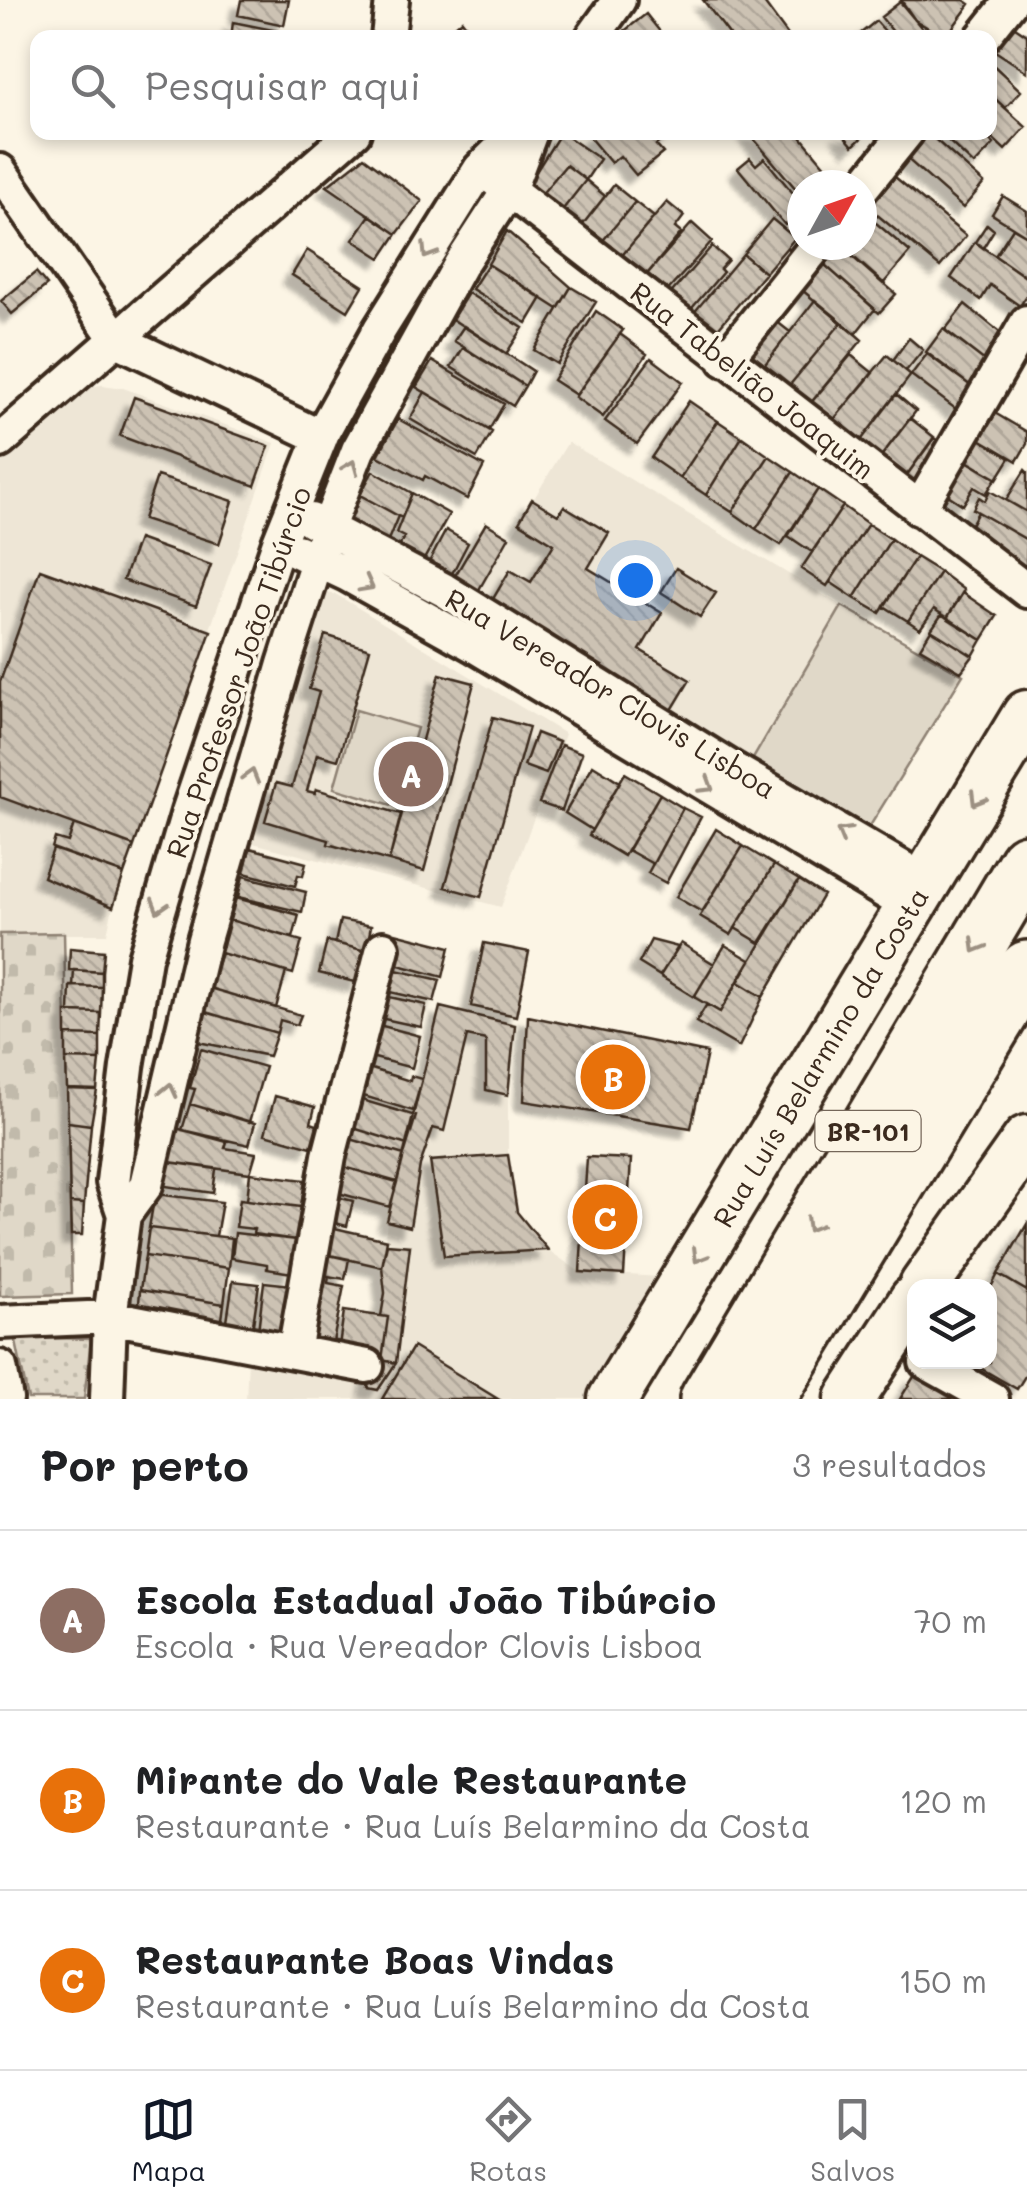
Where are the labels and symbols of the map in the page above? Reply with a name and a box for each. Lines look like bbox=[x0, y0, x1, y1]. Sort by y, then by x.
north arrow bbox=[787, 170, 877, 260]
one-way arrow bbox=[421, 241, 440, 259]
street label: Rua Tabelião Joaquim bbox=[624, 273, 882, 487]
one-way arrow bbox=[339, 459, 359, 477]
street label: Rua Professor João Tibúrcio bbox=[157, 482, 319, 862]
your location bbox=[610, 555, 661, 606]
one-way arrow bbox=[356, 573, 374, 592]
street label: Rua Vereador Clovis Lisboa bbox=[439, 580, 783, 806]
pin: A bbox=[378, 736, 444, 812]
one-way arrow bbox=[239, 768, 260, 785]
one-way arrow bbox=[696, 774, 714, 793]
one-way arrow bbox=[970, 788, 989, 806]
one-way arrow bbox=[836, 826, 854, 845]
street label: Rua Luís Belarmino da Costa bbox=[704, 880, 936, 1234]
one-way arrow bbox=[150, 896, 171, 913]
one-way arrow bbox=[970, 935, 989, 953]
pin: B bbox=[580, 1040, 646, 1114]
one-way arrow bbox=[157, 1082, 178, 1099]
road number: BR-101 bbox=[816, 1111, 920, 1151]
pin: C bbox=[572, 1180, 638, 1254]
one-way arrow bbox=[804, 1214, 824, 1232]
one-way arrow bbox=[692, 1245, 711, 1263]

